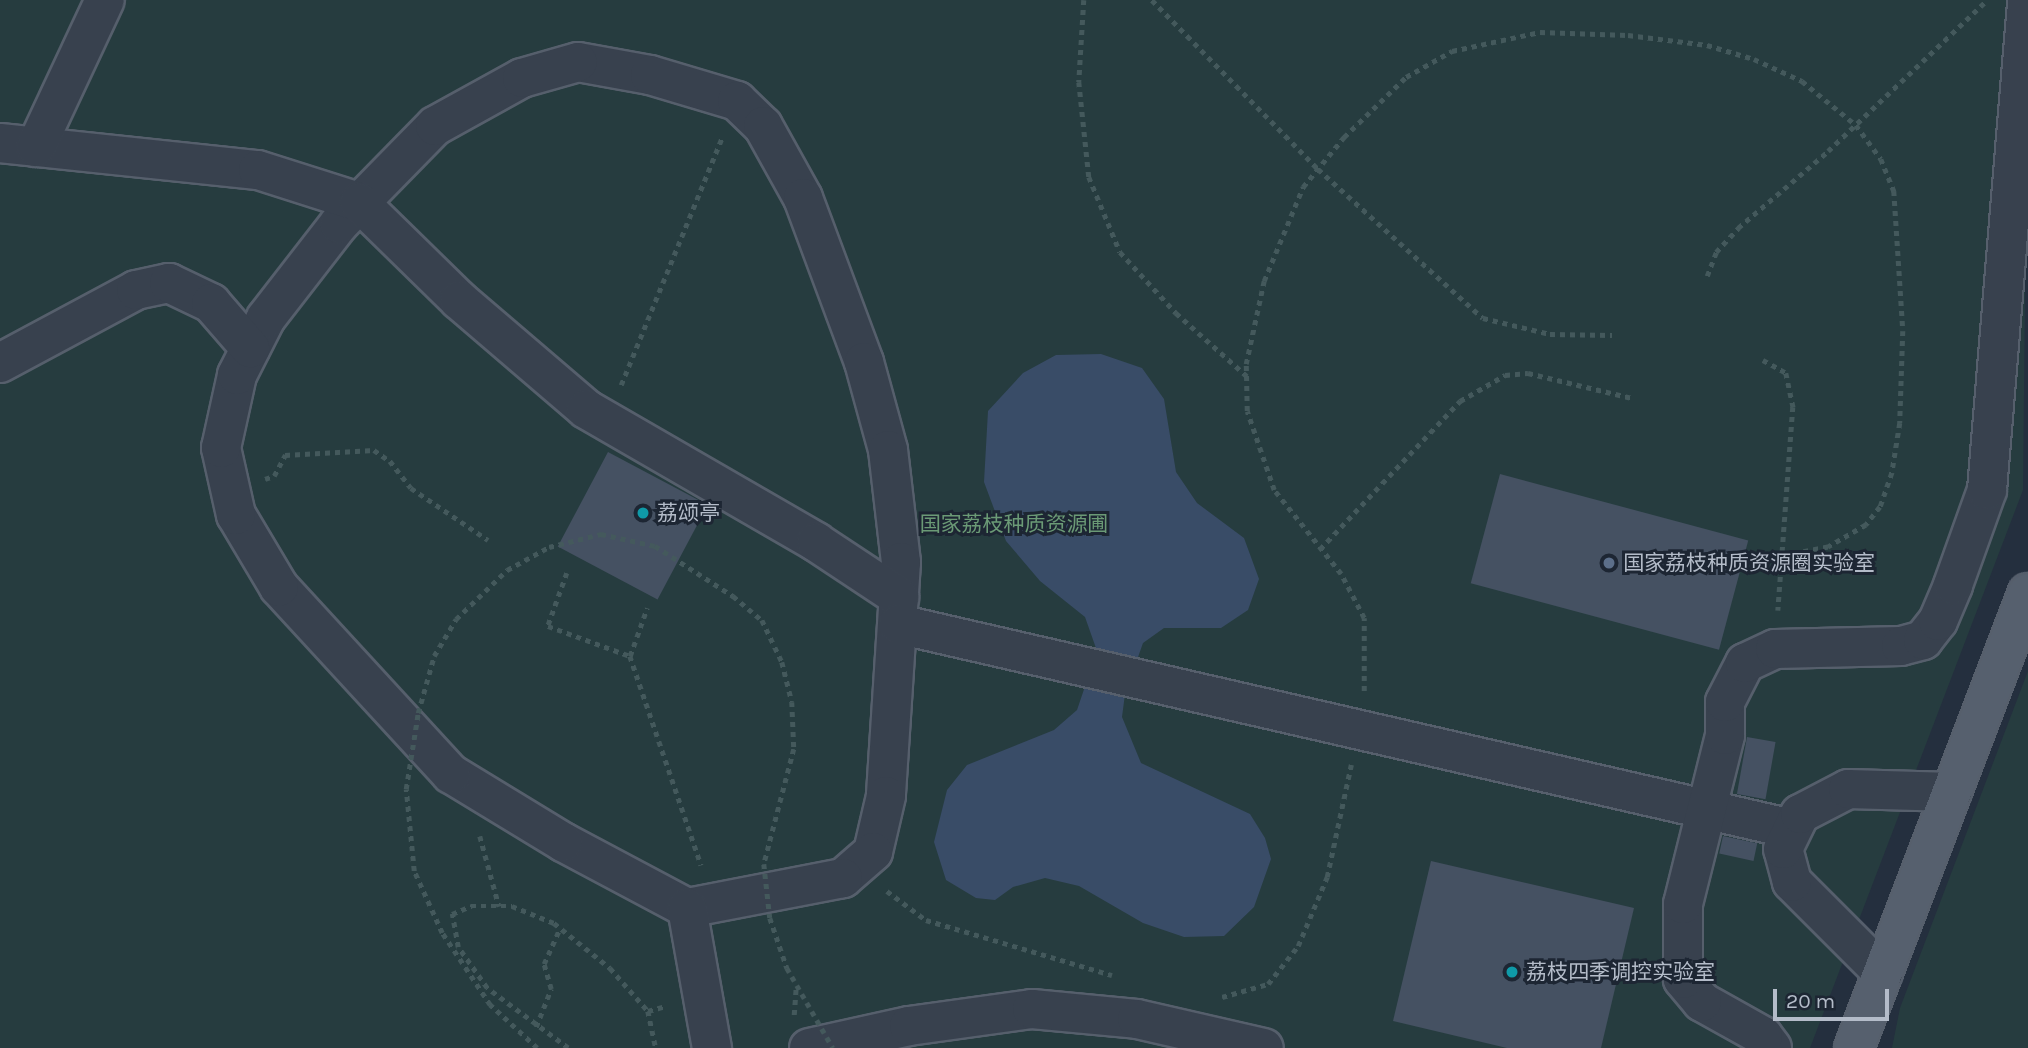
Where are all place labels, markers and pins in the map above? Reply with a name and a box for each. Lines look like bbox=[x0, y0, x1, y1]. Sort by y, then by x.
place label: 荔颂亭 bbox=[657, 500, 720, 526]
marker: 荔颂亭 bbox=[635, 505, 651, 521]
place label: 国家荔枝种质资源圈实验室 bbox=[1623, 550, 1875, 576]
marker: 国家荔枝种质资源圈实验室 bbox=[1601, 555, 1617, 571]
place label: 荔枝四季调控实验室 bbox=[1526, 959, 1715, 985]
marker: 荔枝四季调控实验室 bbox=[1504, 964, 1520, 980]

